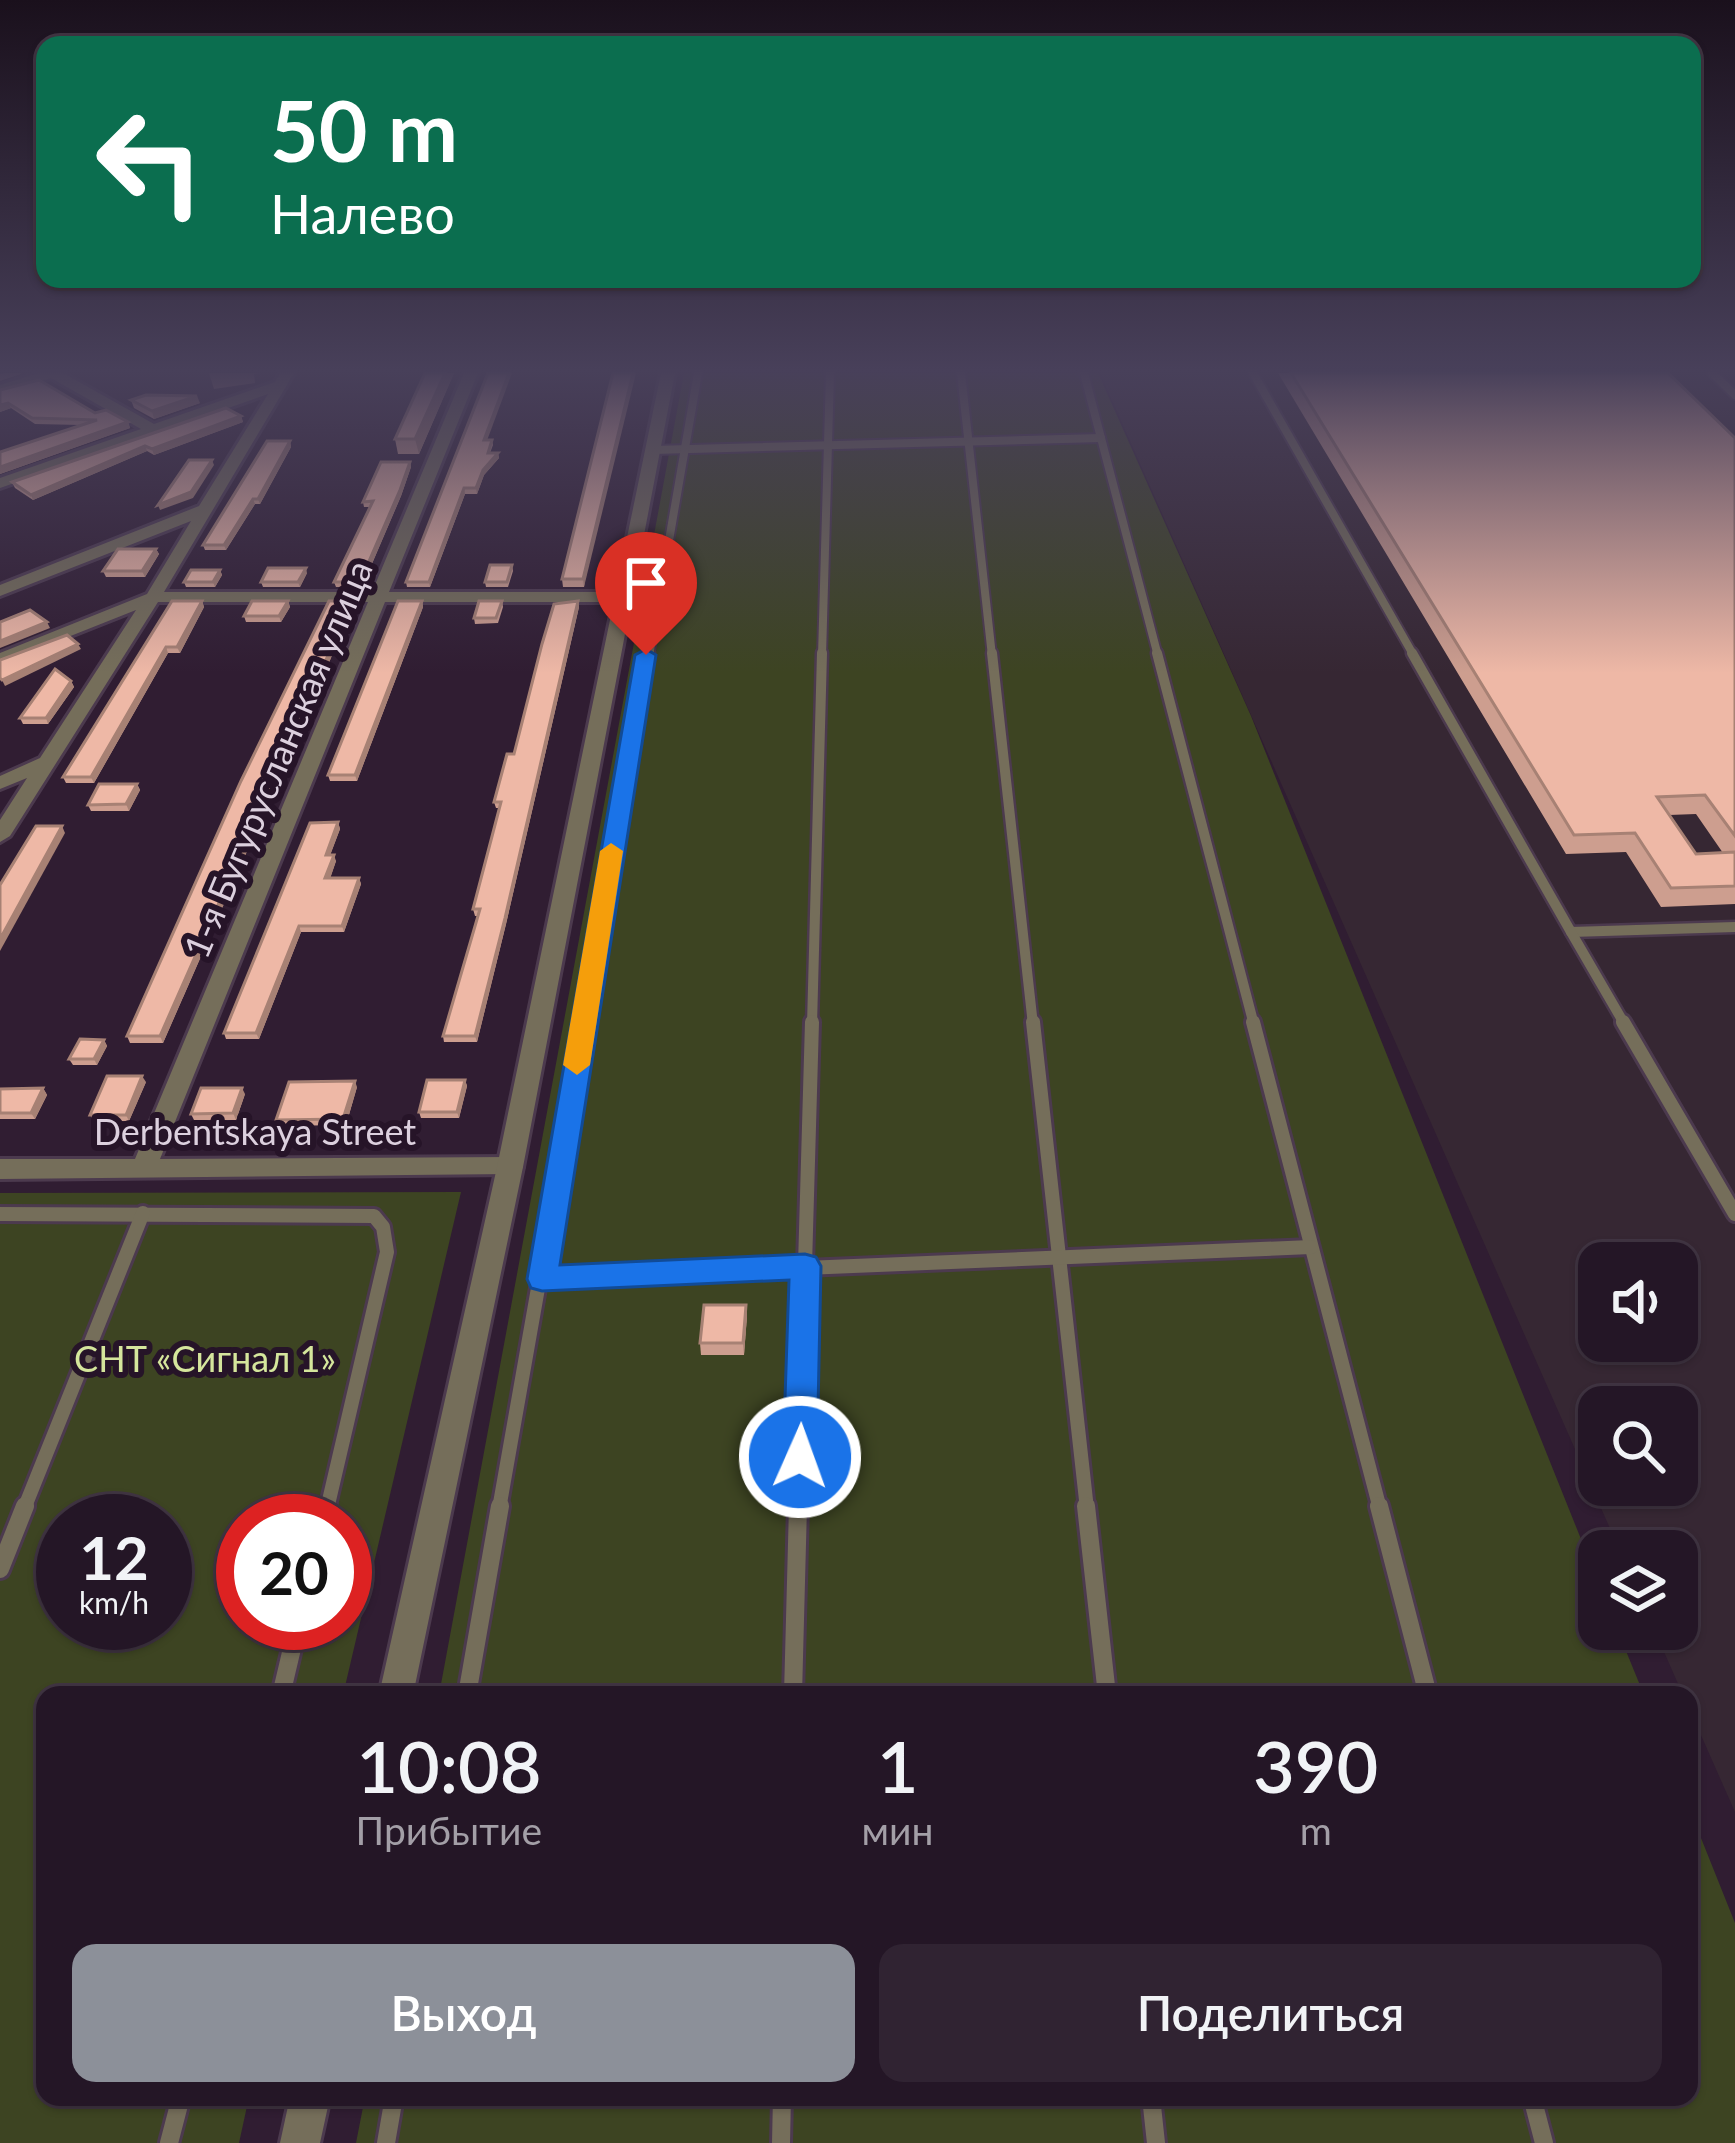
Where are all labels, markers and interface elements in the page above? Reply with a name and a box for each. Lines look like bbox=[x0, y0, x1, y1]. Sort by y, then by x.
text: 50 m bbox=[270, 79, 458, 180]
icon: left bbox=[72, 84, 228, 240]
text: Налево bbox=[270, 181, 455, 246]
pin bbox=[595, 532, 697, 655]
icon: arrive bbox=[613, 550, 679, 616]
street label: 1-я Бугурусланская улица bbox=[173, 553, 381, 964]
street label: Derbentskaya Street bbox=[94, 1109, 416, 1153]
map controls bbox=[1578, 1242, 1698, 1650]
button: sound bbox=[1578, 1242, 1698, 1362]
park label: СНТ «Сигнал 1» bbox=[74, 1336, 336, 1380]
button: search bbox=[1578, 1386, 1698, 1506]
position arrow bbox=[737, 1394, 863, 1520]
speed limit sign: 20 bbox=[216, 1494, 372, 1650]
text: 12 bbox=[79, 1521, 149, 1593]
button: layers bbox=[1578, 1530, 1698, 1650]
text: km/h bbox=[79, 1584, 149, 1620]
text: 10:08 bbox=[356, 1722, 541, 1808]
text: 1 bbox=[877, 1722, 918, 1808]
text: 390 bbox=[1253, 1722, 1378, 1808]
text: Прибытие bbox=[356, 1807, 542, 1853]
text: мин bbox=[862, 1807, 934, 1853]
text: m bbox=[1300, 1807, 1332, 1853]
button: Выход bbox=[72, 1944, 855, 2082]
button: Поделиться bbox=[879, 1944, 1662, 2082]

